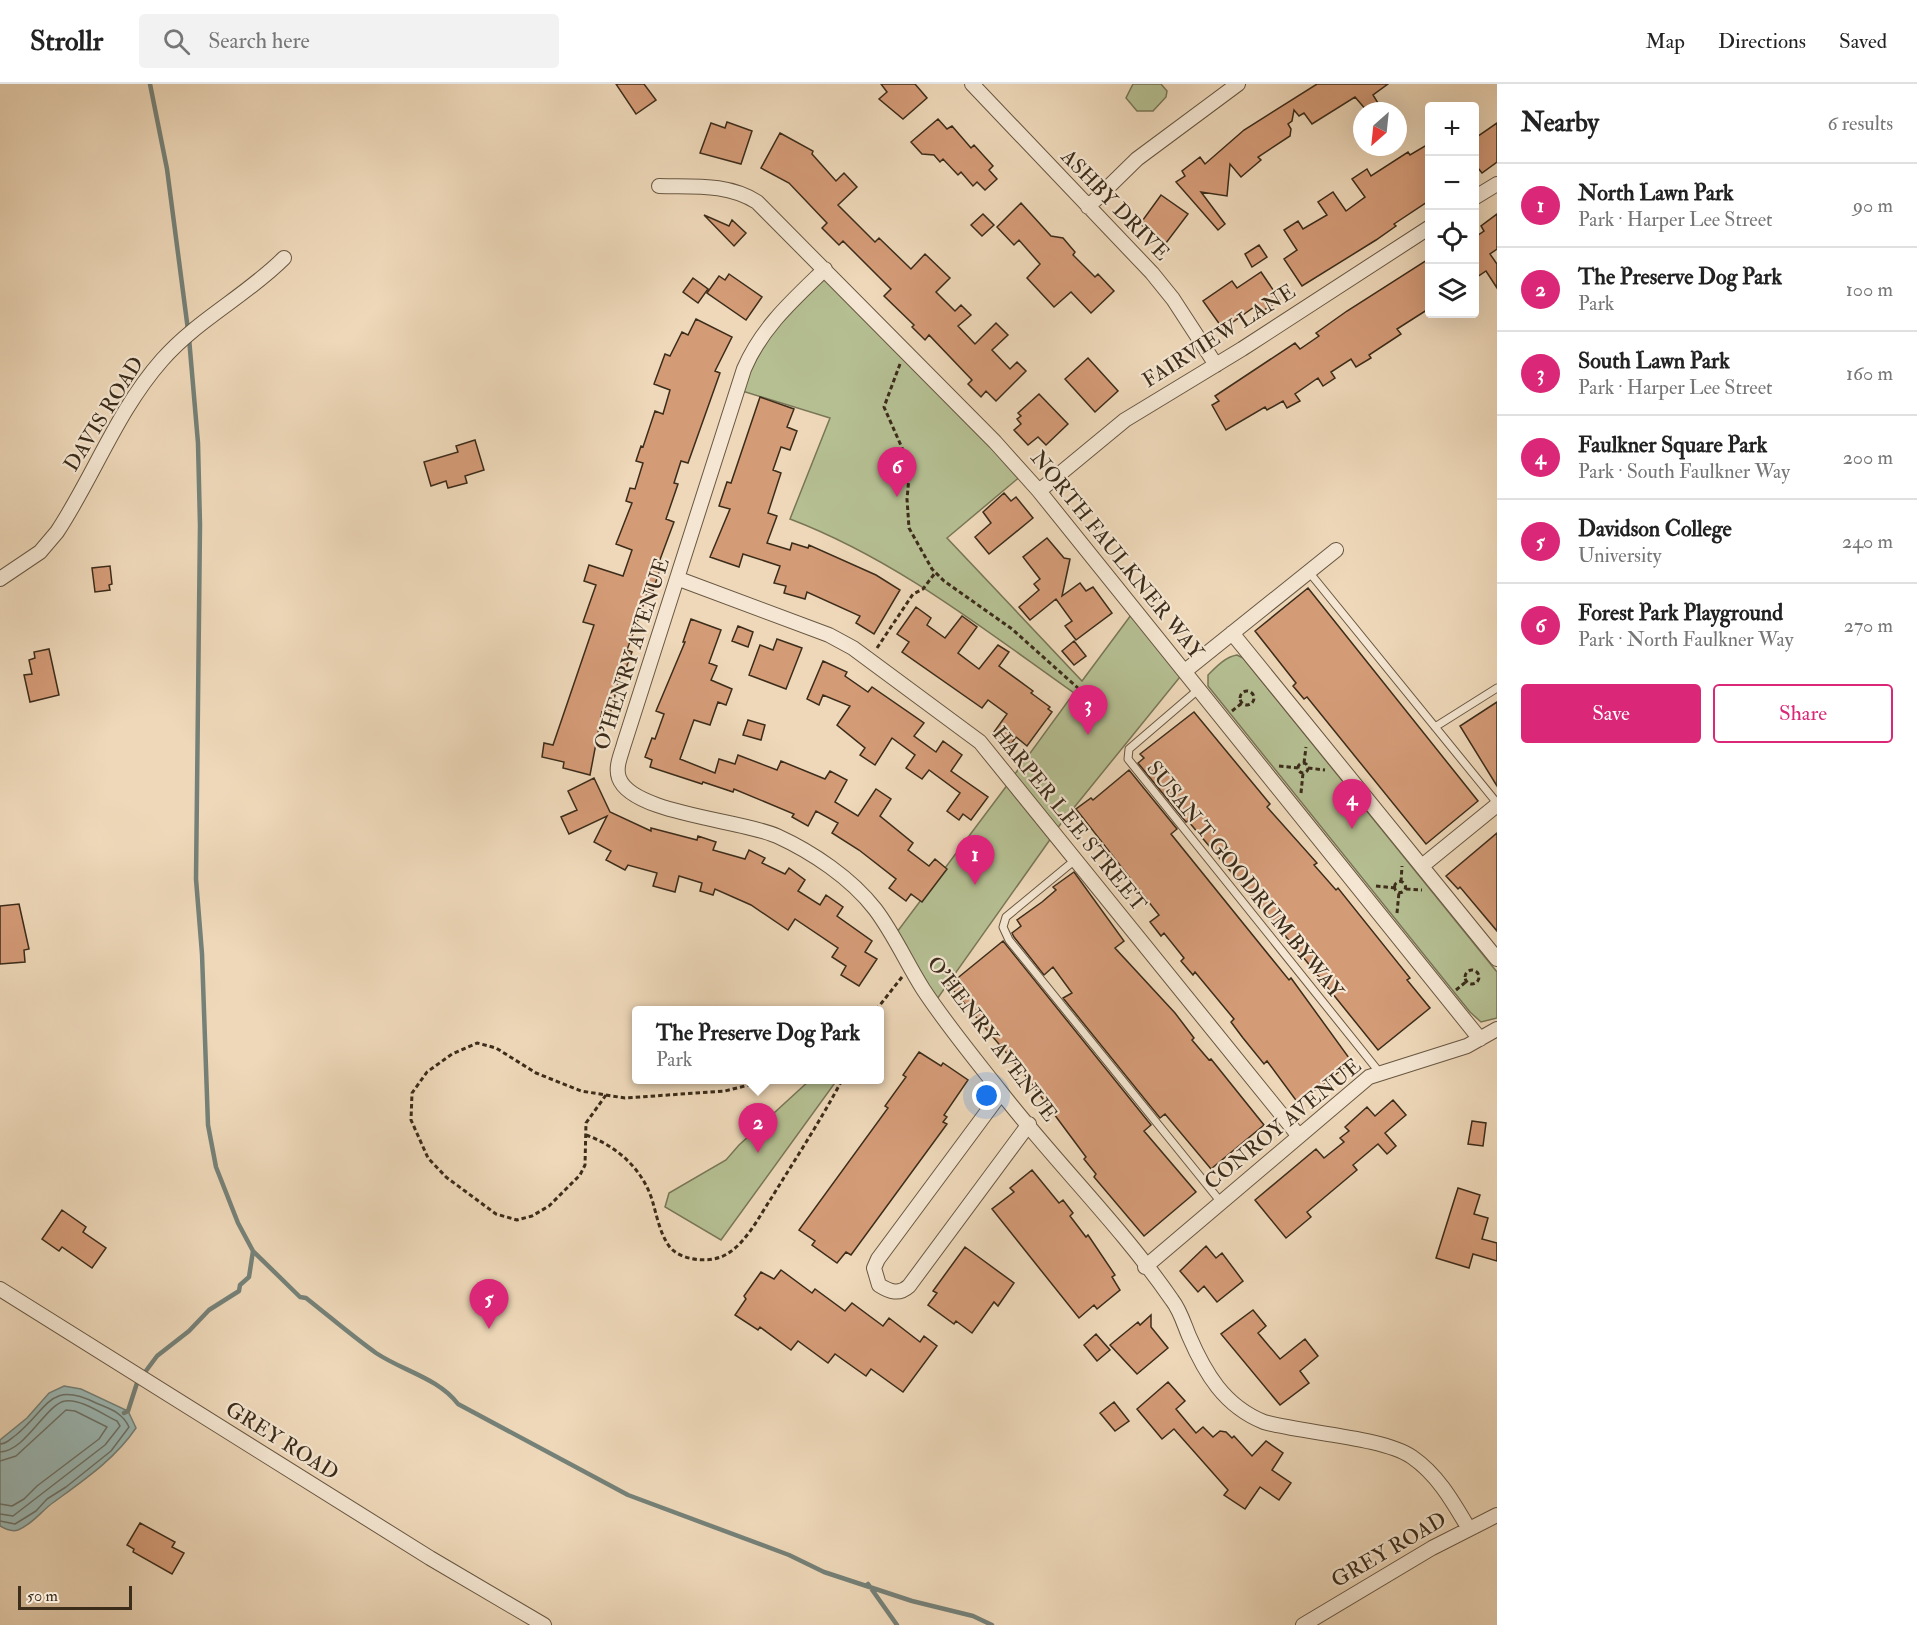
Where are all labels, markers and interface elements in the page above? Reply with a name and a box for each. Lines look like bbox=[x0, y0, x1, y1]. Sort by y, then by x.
search box bbox=[139, 14, 559, 68]
text: Strollr bbox=[30, 24, 103, 59]
icon: search bbox=[160, 25, 193, 58]
text: Search here bbox=[208, 27, 310, 55]
text: Map bbox=[1645, 28, 1685, 55]
text: Directions bbox=[1718, 28, 1806, 55]
text: Saved bbox=[1839, 28, 1887, 55]
north arrow bbox=[1353, 102, 1407, 156]
map controls bbox=[1425, 102, 1479, 318]
button: + bbox=[1425, 102, 1479, 156]
text: Nearby bbox=[1521, 107, 1599, 139]
text: 6 results bbox=[1827, 111, 1893, 136]
street label: ASHBY DRIVE bbox=[1054, 143, 1175, 266]
button: − bbox=[1425, 156, 1479, 210]
text: North Lawn Park bbox=[1578, 179, 1734, 207]
text: 1 bbox=[1537, 193, 1544, 218]
text: 90 m bbox=[1853, 193, 1893, 218]
text: Park · Harper Lee Street bbox=[1578, 207, 1773, 232]
button: locate bbox=[1425, 210, 1479, 264]
text: The Preserve Dog Park bbox=[1578, 263, 1782, 291]
button: layers bbox=[1425, 264, 1479, 318]
text: 2 bbox=[1535, 277, 1546, 302]
text: 100 m bbox=[1846, 277, 1893, 302]
street label: FAIRVIEW LANE bbox=[1138, 278, 1300, 394]
text: Park bbox=[1578, 291, 1614, 316]
text: South Lawn Park bbox=[1578, 347, 1730, 375]
street label: DAVIS ROAD bbox=[58, 352, 150, 476]
text: 3 bbox=[1537, 361, 1544, 386]
text: 160 m bbox=[1846, 361, 1893, 386]
text: Park · Harper Lee Street bbox=[1578, 375, 1773, 400]
text: Faulkner Square Park bbox=[1578, 431, 1767, 459]
street label: NORTH FAULKNER WAY bbox=[1024, 445, 1210, 665]
text: 4 bbox=[1535, 445, 1546, 470]
text: 200 m bbox=[1843, 445, 1893, 470]
pin: 6 bbox=[878, 448, 916, 497]
text: Park · South Faulkner Way bbox=[1578, 459, 1790, 484]
text: Davidson College bbox=[1578, 515, 1732, 543]
text: 5 bbox=[1536, 529, 1545, 554]
text: 240 m bbox=[1842, 529, 1893, 554]
text: University bbox=[1578, 543, 1661, 568]
street label: O'HENRY AVENUE bbox=[588, 555, 676, 753]
text: Forest Park Playground bbox=[1578, 599, 1783, 627]
text: 6 bbox=[1535, 613, 1546, 638]
text: 270 m bbox=[1844, 613, 1893, 638]
text: Park · North Faulkner Way bbox=[1578, 627, 1793, 652]
button: Save bbox=[1521, 684, 1701, 743]
button: Share bbox=[1713, 684, 1893, 743]
pin: 3 bbox=[1068, 686, 1108, 735]
street label: HARPER LEE STREET bbox=[986, 721, 1152, 917]
street label: SUSAN T GOODRUM BYWAY bbox=[1141, 756, 1350, 1005]
pin: 4 bbox=[1332, 780, 1372, 829]
pin: 1 bbox=[956, 836, 994, 885]
street label: O'HENRY AVENUE bbox=[921, 951, 1063, 1127]
popup bbox=[632, 1006, 884, 1084]
text: The Preserve Dog Park bbox=[656, 1019, 860, 1047]
text: Park bbox=[656, 1047, 692, 1072]
street label: CONROY AVENUE bbox=[1199, 1052, 1367, 1196]
your location bbox=[972, 1081, 1001, 1110]
pin: 2 bbox=[738, 1104, 777, 1153]
pin: 5 bbox=[470, 1280, 508, 1329]
street label: GREY ROAD bbox=[220, 1395, 344, 1487]
street label: GREY ROAD bbox=[1327, 1506, 1451, 1594]
scale bar bbox=[18, 1583, 132, 1610]
text: 50 m bbox=[27, 1586, 58, 1606]

